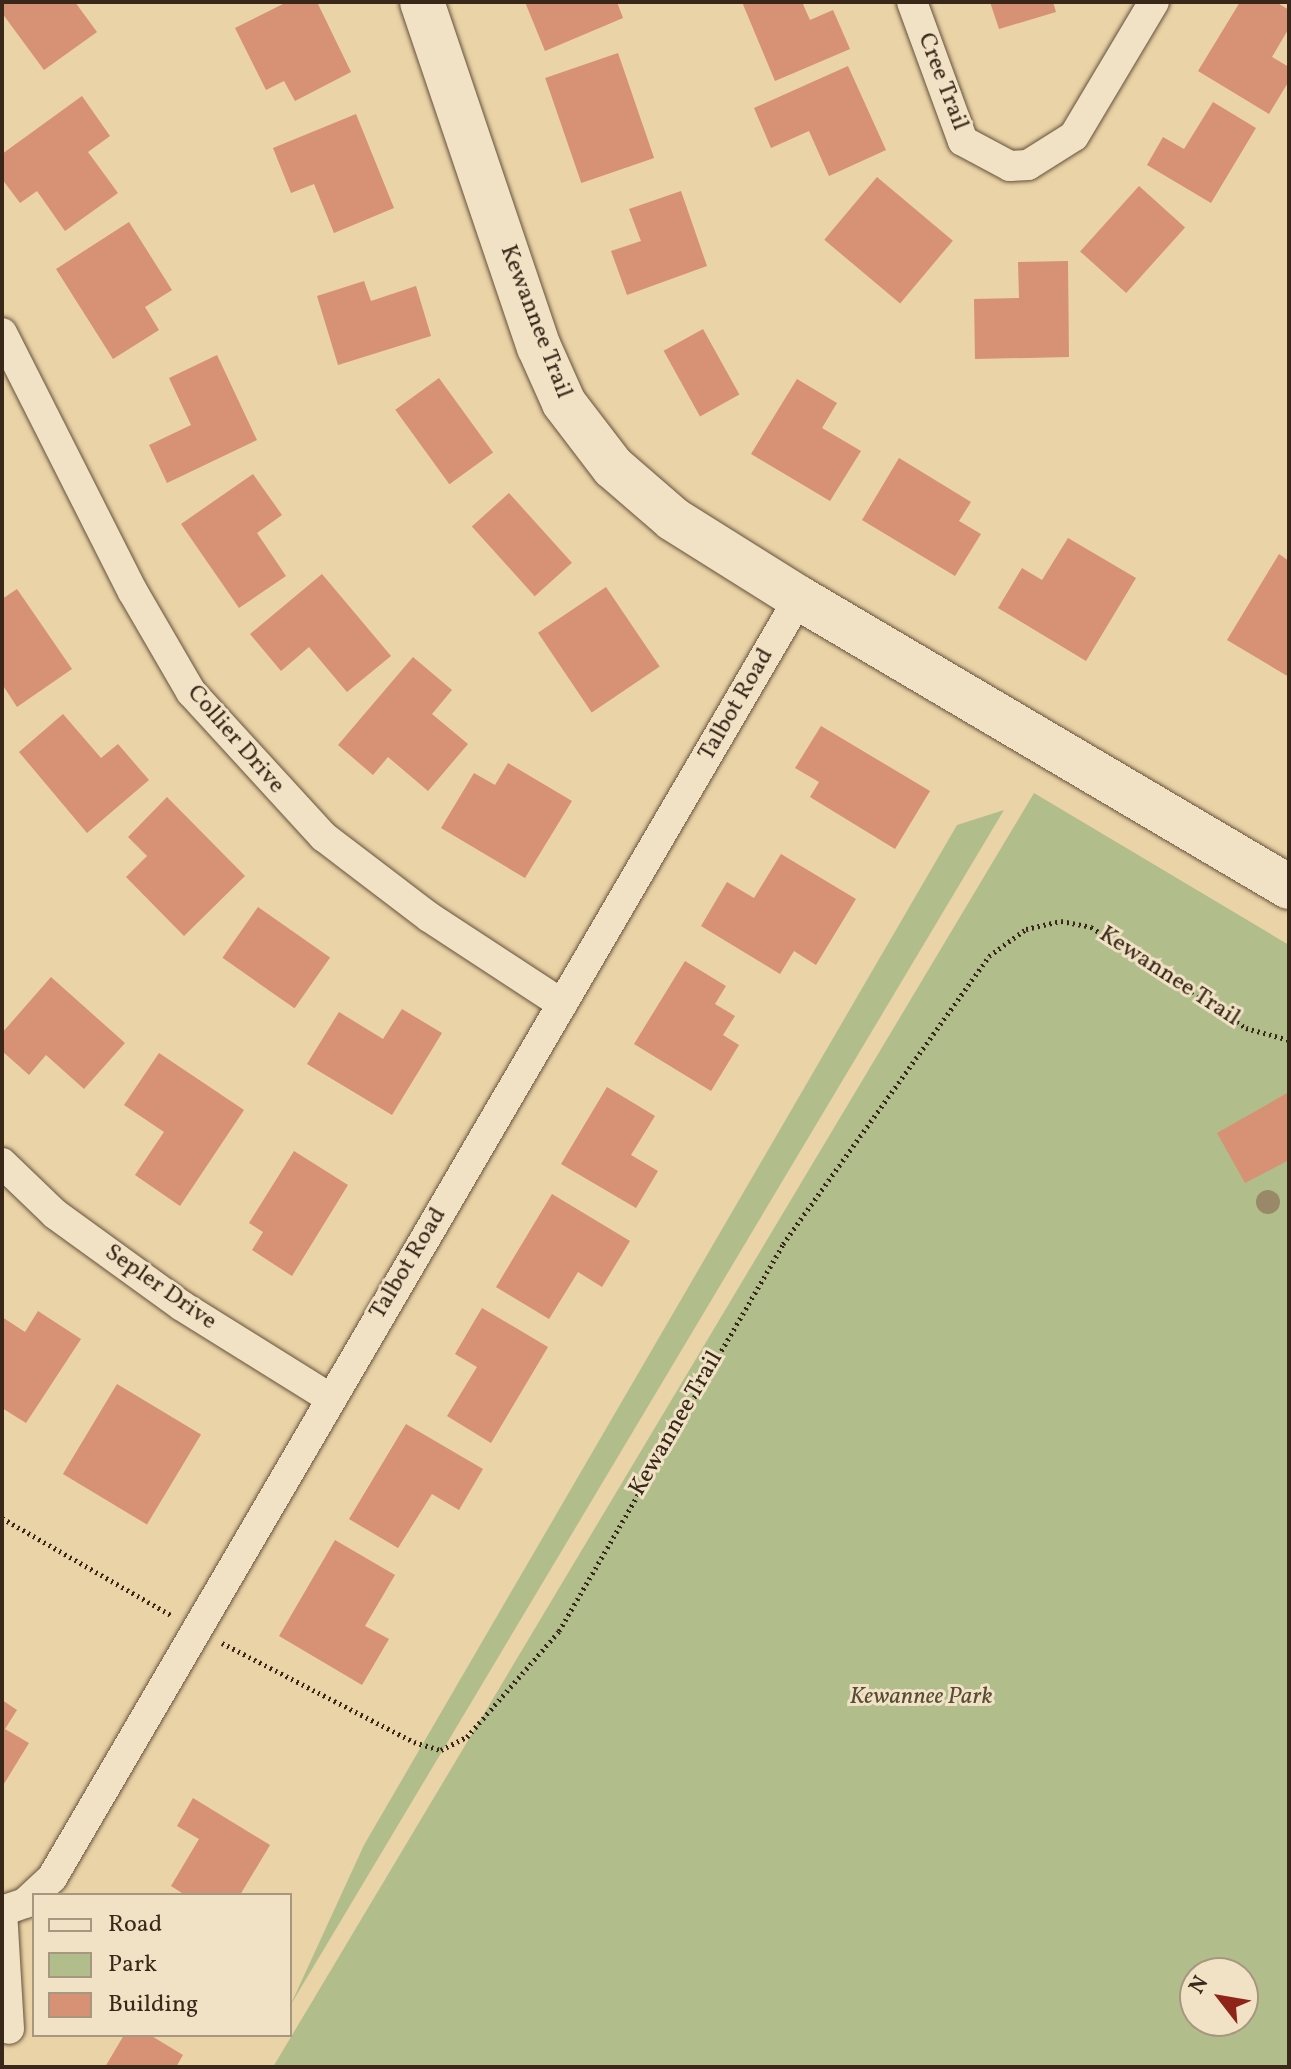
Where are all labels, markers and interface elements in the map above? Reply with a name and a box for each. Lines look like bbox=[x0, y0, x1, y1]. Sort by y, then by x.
street label: Cree Trail bbox=[910, 29, 974, 135]
street label: Kewannee Trail bbox=[492, 241, 578, 403]
street label: Talbot Road bbox=[693, 644, 781, 766]
street label: Collier Drive bbox=[180, 680, 290, 800]
street label: Kewannee Trail bbox=[1093, 921, 1245, 1033]
street label: Talbot Road bbox=[364, 1203, 454, 1325]
street label: Sepler Drive bbox=[98, 1239, 222, 1337]
street label: Kewannee Trail bbox=[624, 1346, 730, 1502]
park label: Kewannee Park bbox=[849, 1684, 993, 1712]
legend bbox=[32, 1893, 292, 2037]
text: Road bbox=[108, 1908, 162, 1942]
text: Park bbox=[108, 1948, 157, 1982]
north arrow bbox=[1179, 1957, 1259, 2037]
text: N bbox=[1182, 1971, 1217, 2000]
text: Building bbox=[108, 1988, 198, 2022]

